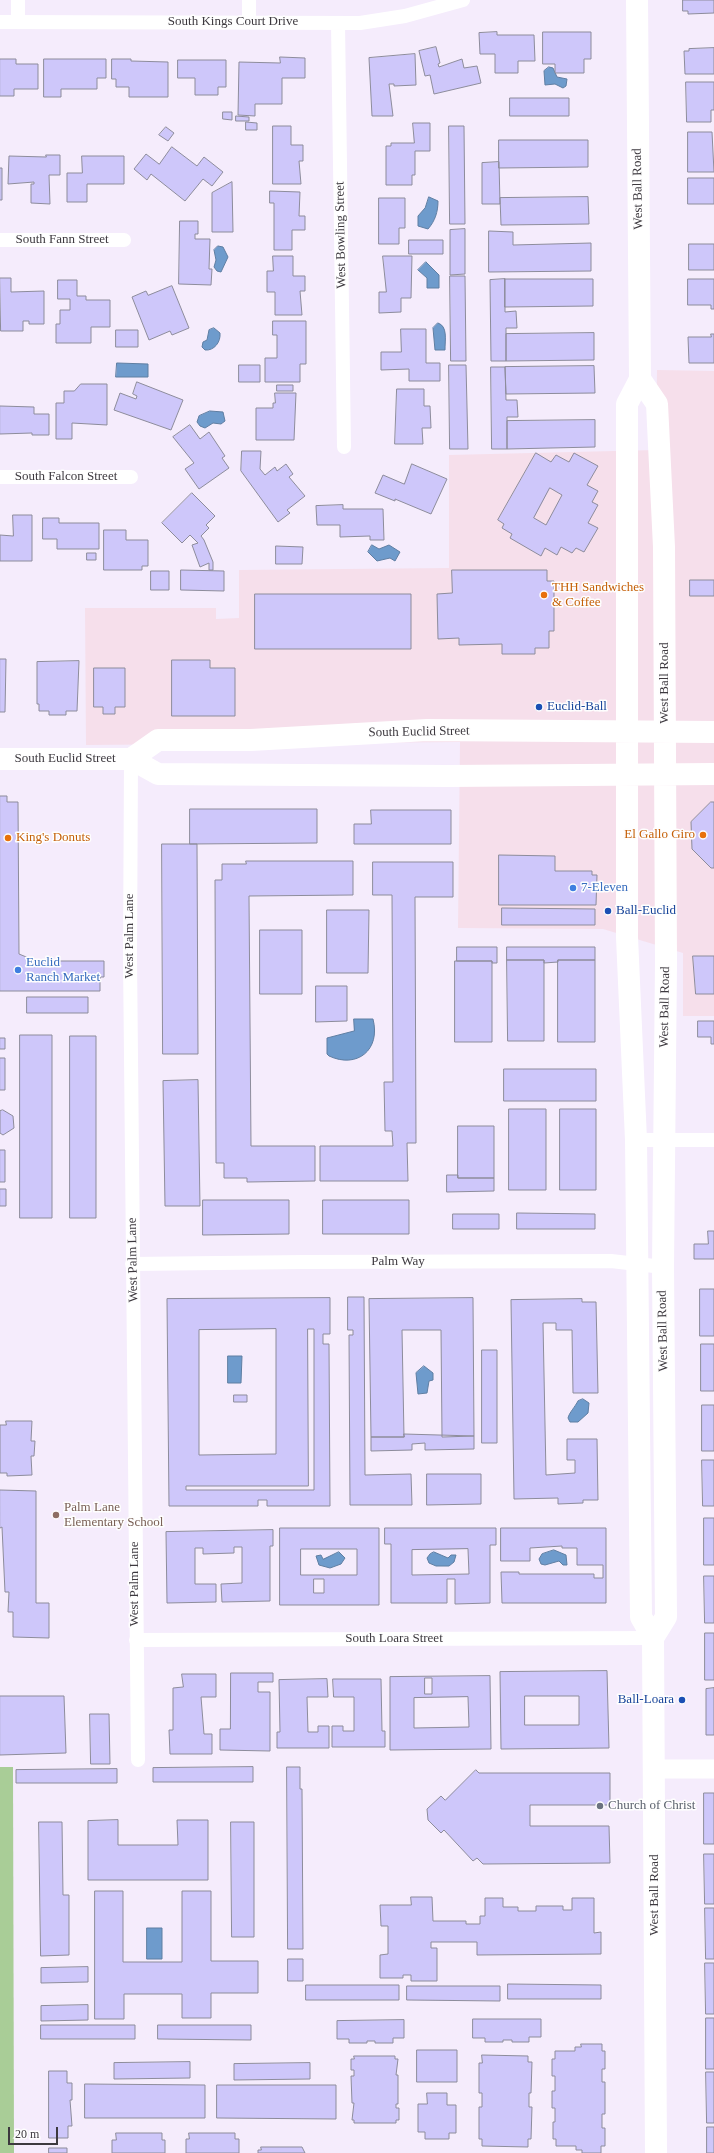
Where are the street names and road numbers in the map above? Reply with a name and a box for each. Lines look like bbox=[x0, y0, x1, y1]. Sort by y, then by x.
street label: South Kings Court Drive bbox=[168, 14, 298, 30]
street label: West Ball Road bbox=[629, 148, 647, 230]
street label: West Bowling Street bbox=[332, 181, 350, 289]
street label: South Fann Street bbox=[15, 232, 109, 248]
street label: South Falcon Street bbox=[15, 469, 117, 485]
street label: West Ball Road bbox=[657, 642, 673, 724]
street label: South Euclid Street bbox=[368, 723, 470, 741]
street label: South Euclid Street bbox=[14, 751, 116, 767]
street label: West Palm Lane bbox=[122, 894, 138, 978]
street label: West Ball Road bbox=[656, 966, 674, 1048]
street label: West Palm Lane bbox=[124, 1217, 142, 1303]
street label: Palm Way bbox=[371, 1254, 425, 1270]
street label: West Ball Road bbox=[654, 1290, 672, 1372]
street label: West Palm Lane bbox=[127, 1542, 143, 1626]
street label: South Loara Street bbox=[345, 1631, 443, 1647]
street label: West Ball Road bbox=[647, 1854, 663, 1936]

